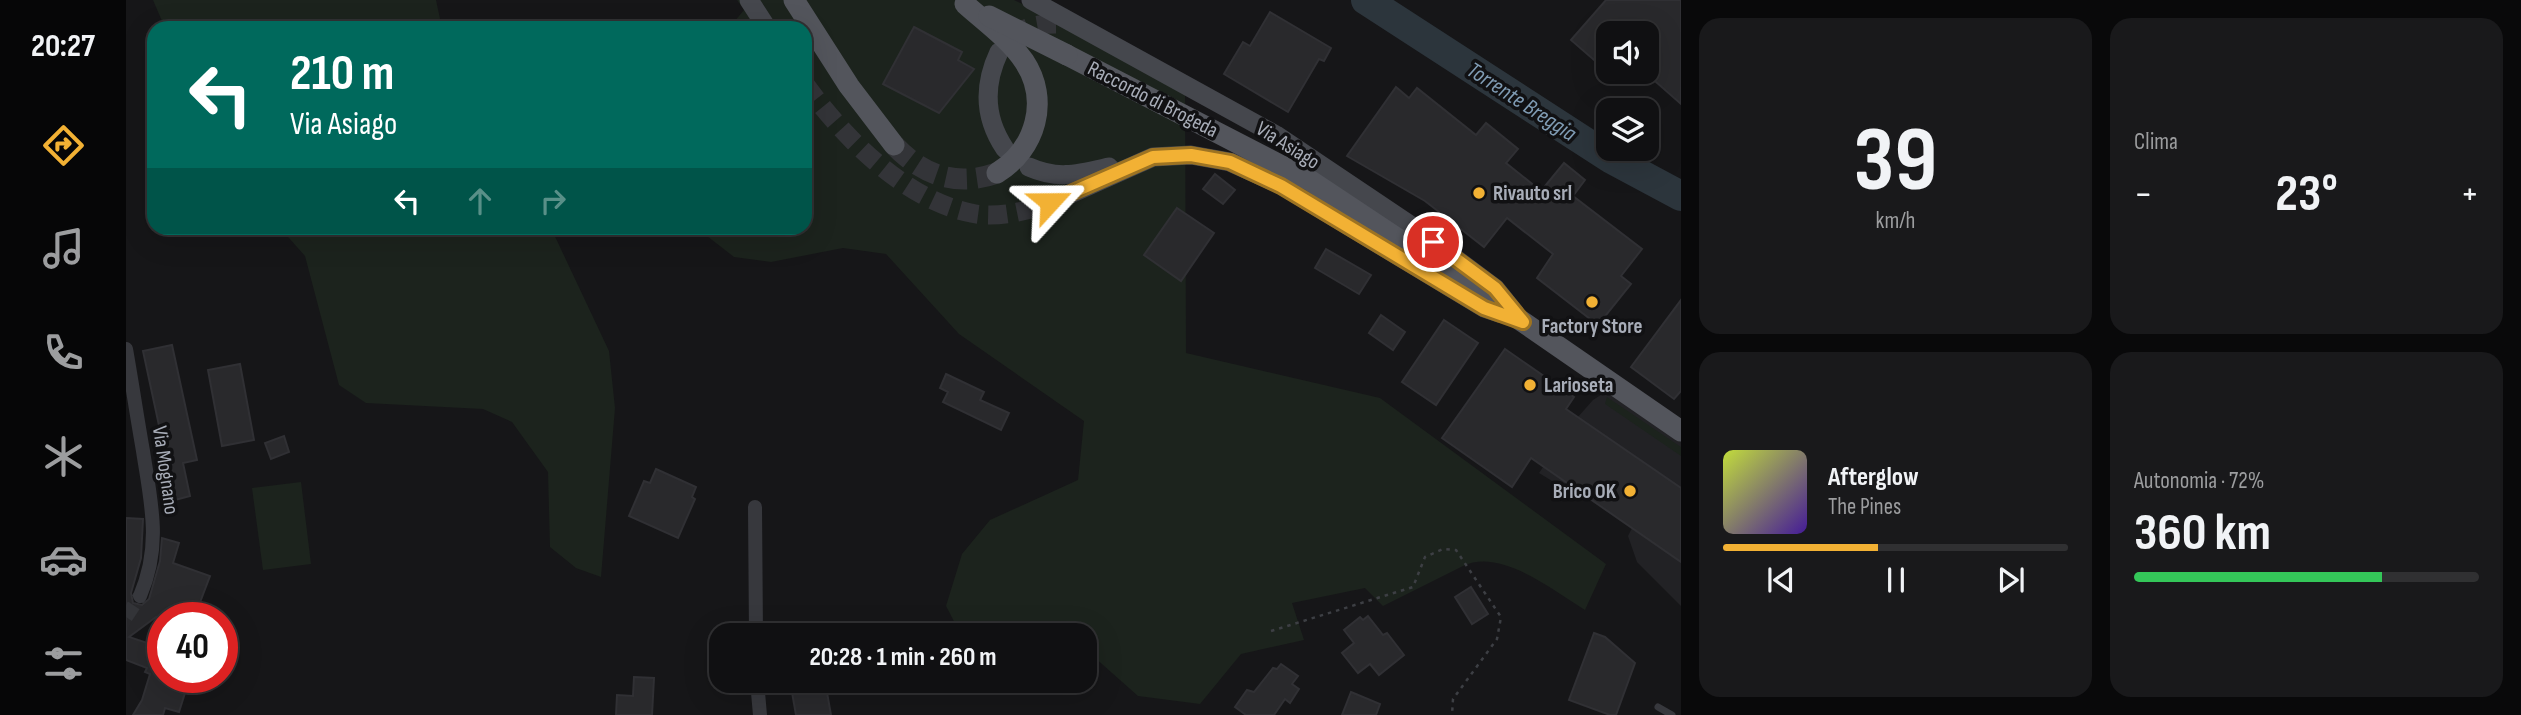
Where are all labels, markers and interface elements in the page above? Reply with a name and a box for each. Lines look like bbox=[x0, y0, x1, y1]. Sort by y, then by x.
map controls bbox=[1596, 21, 1659, 161]
button: sound bbox=[1596, 21, 1659, 84]
text: 20:27 bbox=[31, 27, 95, 66]
text: 210 m bbox=[290, 45, 394, 104]
icon: left bbox=[175, 49, 266, 140]
street label: Raccordo di Brogeda bbox=[1084, 56, 1222, 143]
water label: Torrente Breggia bbox=[1461, 56, 1582, 148]
button: layers bbox=[1596, 98, 1659, 161]
text: Via Asiago bbox=[290, 105, 397, 144]
text: 39 bbox=[1854, 107, 1937, 216]
street label: Via Asiago bbox=[1251, 116, 1324, 175]
icon: directions bbox=[39, 121, 88, 170]
text: Clima bbox=[2134, 128, 2178, 156]
text: 23° bbox=[2275, 163, 2338, 226]
position arrow bbox=[1013, 165, 1087, 239]
text: − bbox=[2134, 172, 2153, 217]
text: + bbox=[2460, 172, 2479, 217]
place label: Rivauto srl bbox=[1493, 181, 1572, 206]
icon: left bbox=[388, 182, 426, 220]
icon: ahead bbox=[461, 182, 499, 220]
icon: right bbox=[534, 182, 572, 220]
marker: Rivauto srl bbox=[1471, 185, 1487, 201]
text: km/h bbox=[1876, 207, 1915, 235]
pin bbox=[1403, 212, 1463, 272]
icon: arrive bbox=[1414, 223, 1452, 261]
icon: music bbox=[39, 224, 88, 273]
marker: Factory Store bbox=[1584, 294, 1600, 310]
place label: Factory Store bbox=[1542, 314, 1642, 339]
icon: phone bbox=[39, 328, 88, 377]
place label: Larioseta bbox=[1544, 373, 1613, 398]
marker: Larioseta bbox=[1522, 377, 1538, 393]
street label: Via Mognano bbox=[147, 424, 184, 516]
icon: climate bbox=[39, 432, 88, 481]
text: Afterglow bbox=[1828, 462, 1919, 493]
text: Autonomia · 72% bbox=[2134, 467, 2264, 495]
place label: Brico OK bbox=[1553, 479, 1617, 504]
marker: Brico OK bbox=[1622, 483, 1638, 499]
text: The Pines bbox=[1828, 493, 1901, 521]
text: 360 km bbox=[2134, 502, 2271, 565]
icon: car bbox=[39, 535, 88, 584]
icon: previous bbox=[1762, 561, 1800, 599]
icon: pause bbox=[1877, 561, 1915, 599]
icon: next bbox=[1992, 561, 2030, 599]
speed limit sign: 40 bbox=[147, 602, 238, 693]
icon: filters bbox=[39, 639, 88, 688]
text: 20:28 · 1 min · 260 m bbox=[809, 642, 997, 673]

